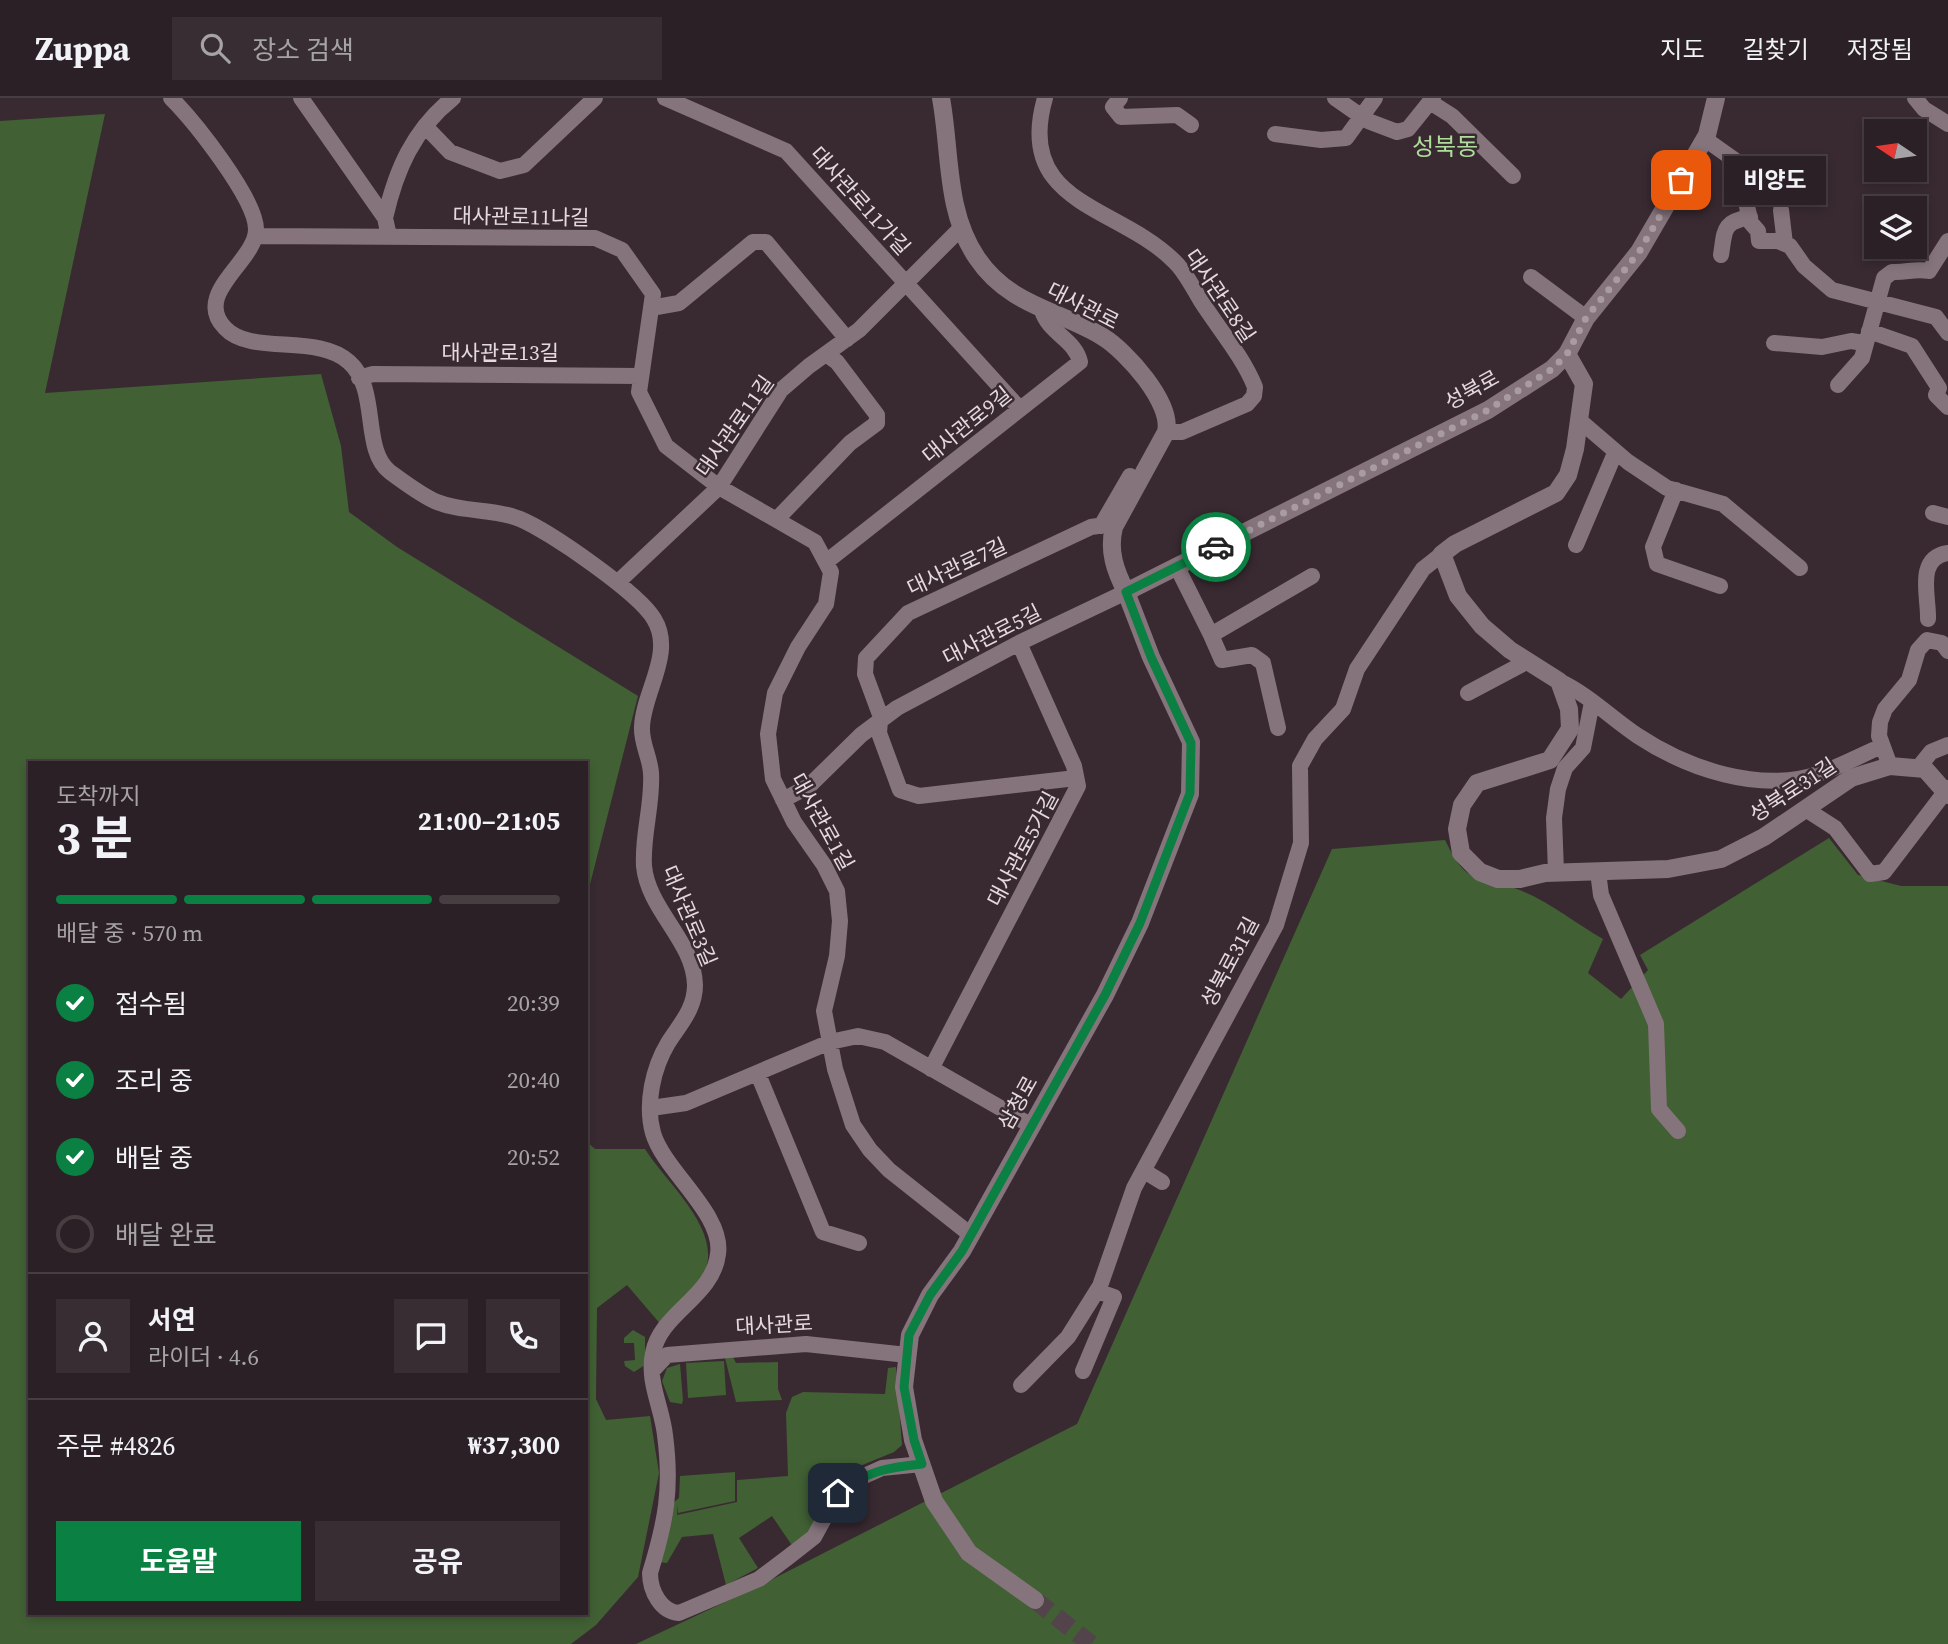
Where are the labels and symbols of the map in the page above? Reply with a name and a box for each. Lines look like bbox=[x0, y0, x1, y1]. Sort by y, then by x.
north arrow bbox=[1864, 119, 1927, 182]
district label: 성북동 bbox=[1412, 130, 1478, 163]
street label: 대사관로11가길 bbox=[804, 140, 917, 261]
pin bbox=[1651, 150, 1711, 210]
callout: 비양도 bbox=[1723, 155, 1824, 204]
street label: 대사관로11나길 bbox=[452, 201, 590, 232]
street label: 대사관로8길 bbox=[1178, 243, 1262, 348]
street label: 대사관로 bbox=[1042, 275, 1124, 336]
street label: 대사관로13길 bbox=[441, 338, 559, 367]
street label: 성북로 bbox=[1439, 363, 1504, 416]
street label: 대사관로11길 bbox=[689, 369, 780, 482]
street label: 대사관로9길 bbox=[916, 380, 1017, 470]
courier bbox=[1181, 512, 1251, 582]
street label: 대사관로7길 bbox=[902, 531, 1011, 602]
street label: 대사관로5길 bbox=[937, 597, 1046, 672]
street label: 성북로31길 bbox=[1744, 751, 1842, 829]
street label: 대사관로1길 bbox=[784, 768, 861, 876]
street label: 대사관로5가길 bbox=[980, 786, 1065, 911]
street label: 대사관로3길 bbox=[655, 861, 724, 971]
street label: 성북로31길 bbox=[1194, 912, 1265, 1012]
street label: 삼청로 bbox=[991, 1070, 1044, 1135]
street label: 대사관로 bbox=[735, 1308, 813, 1341]
pin bbox=[808, 1463, 868, 1523]

